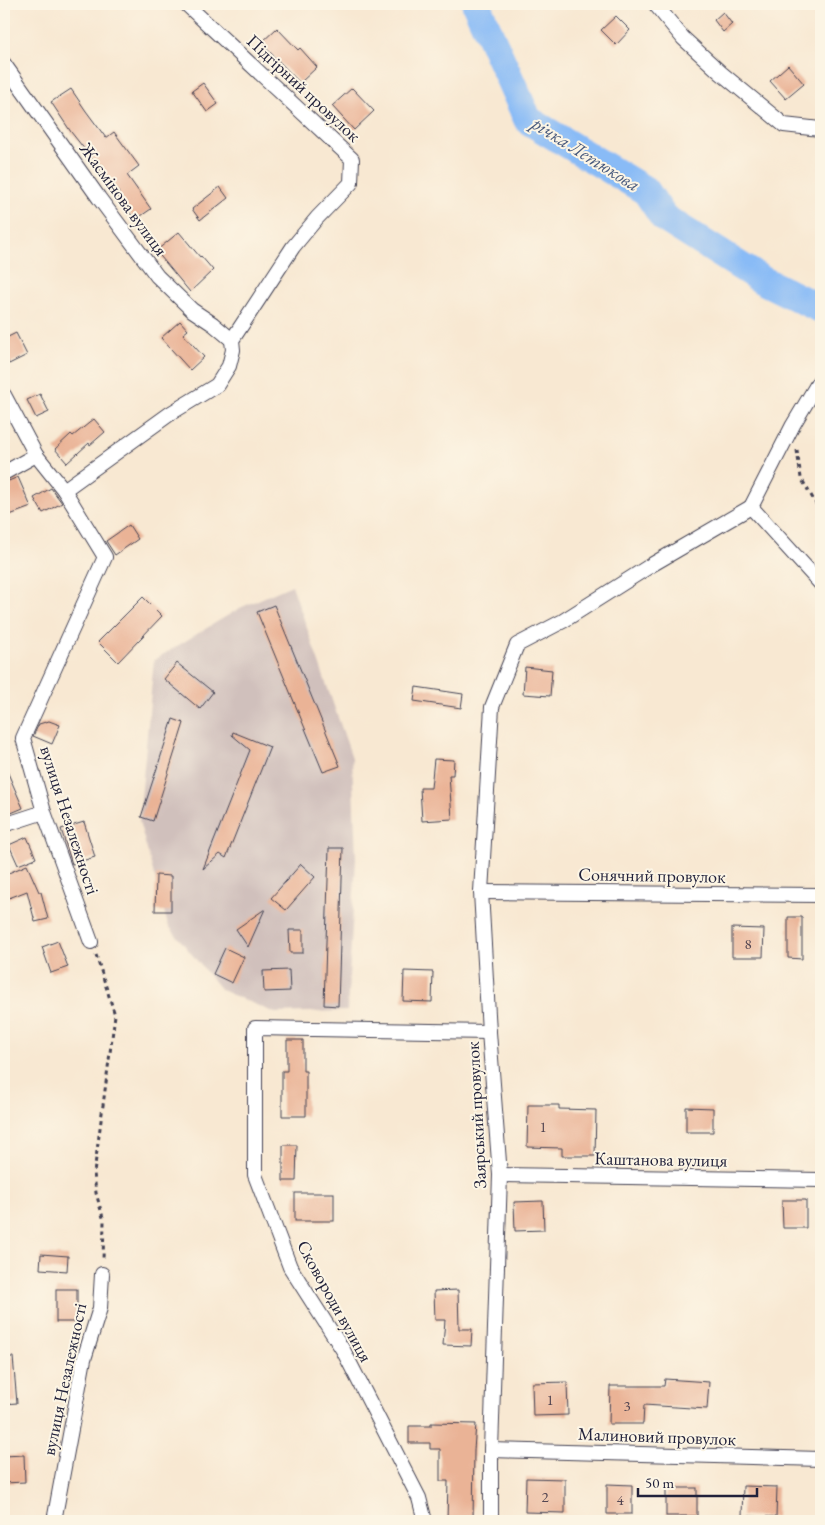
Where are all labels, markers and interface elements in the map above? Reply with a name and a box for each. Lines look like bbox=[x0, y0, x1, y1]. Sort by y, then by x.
street label: Підгірний провулок bbox=[242, 29, 366, 147]
water label: річка Летюкова bbox=[525, 109, 645, 197]
street label: Жасмінова вулиця bbox=[74, 137, 173, 260]
street label: вулиця Незалежності bbox=[35, 743, 105, 898]
street label: Сонячний провулок bbox=[578, 862, 726, 888]
house number: 8 bbox=[744, 934, 752, 953]
street label: Заярський провулок bbox=[461, 1040, 491, 1189]
house number: 1 bbox=[539, 1117, 547, 1136]
street label: Каштанова вулиця bbox=[594, 1146, 728, 1172]
street label: Сковороди вулиця bbox=[292, 1236, 378, 1366]
street label: вулиця Незалежності bbox=[37, 1300, 91, 1457]
house number: 1 bbox=[546, 1390, 554, 1409]
house number: 3 bbox=[623, 1396, 631, 1415]
street label: Малиновий провулок bbox=[578, 1422, 737, 1450]
scale bar bbox=[638, 1465, 756, 1497]
text: 50 m bbox=[645, 1473, 674, 1492]
house number: 2 bbox=[541, 1487, 549, 1506]
house number: 4 bbox=[616, 1490, 624, 1509]

